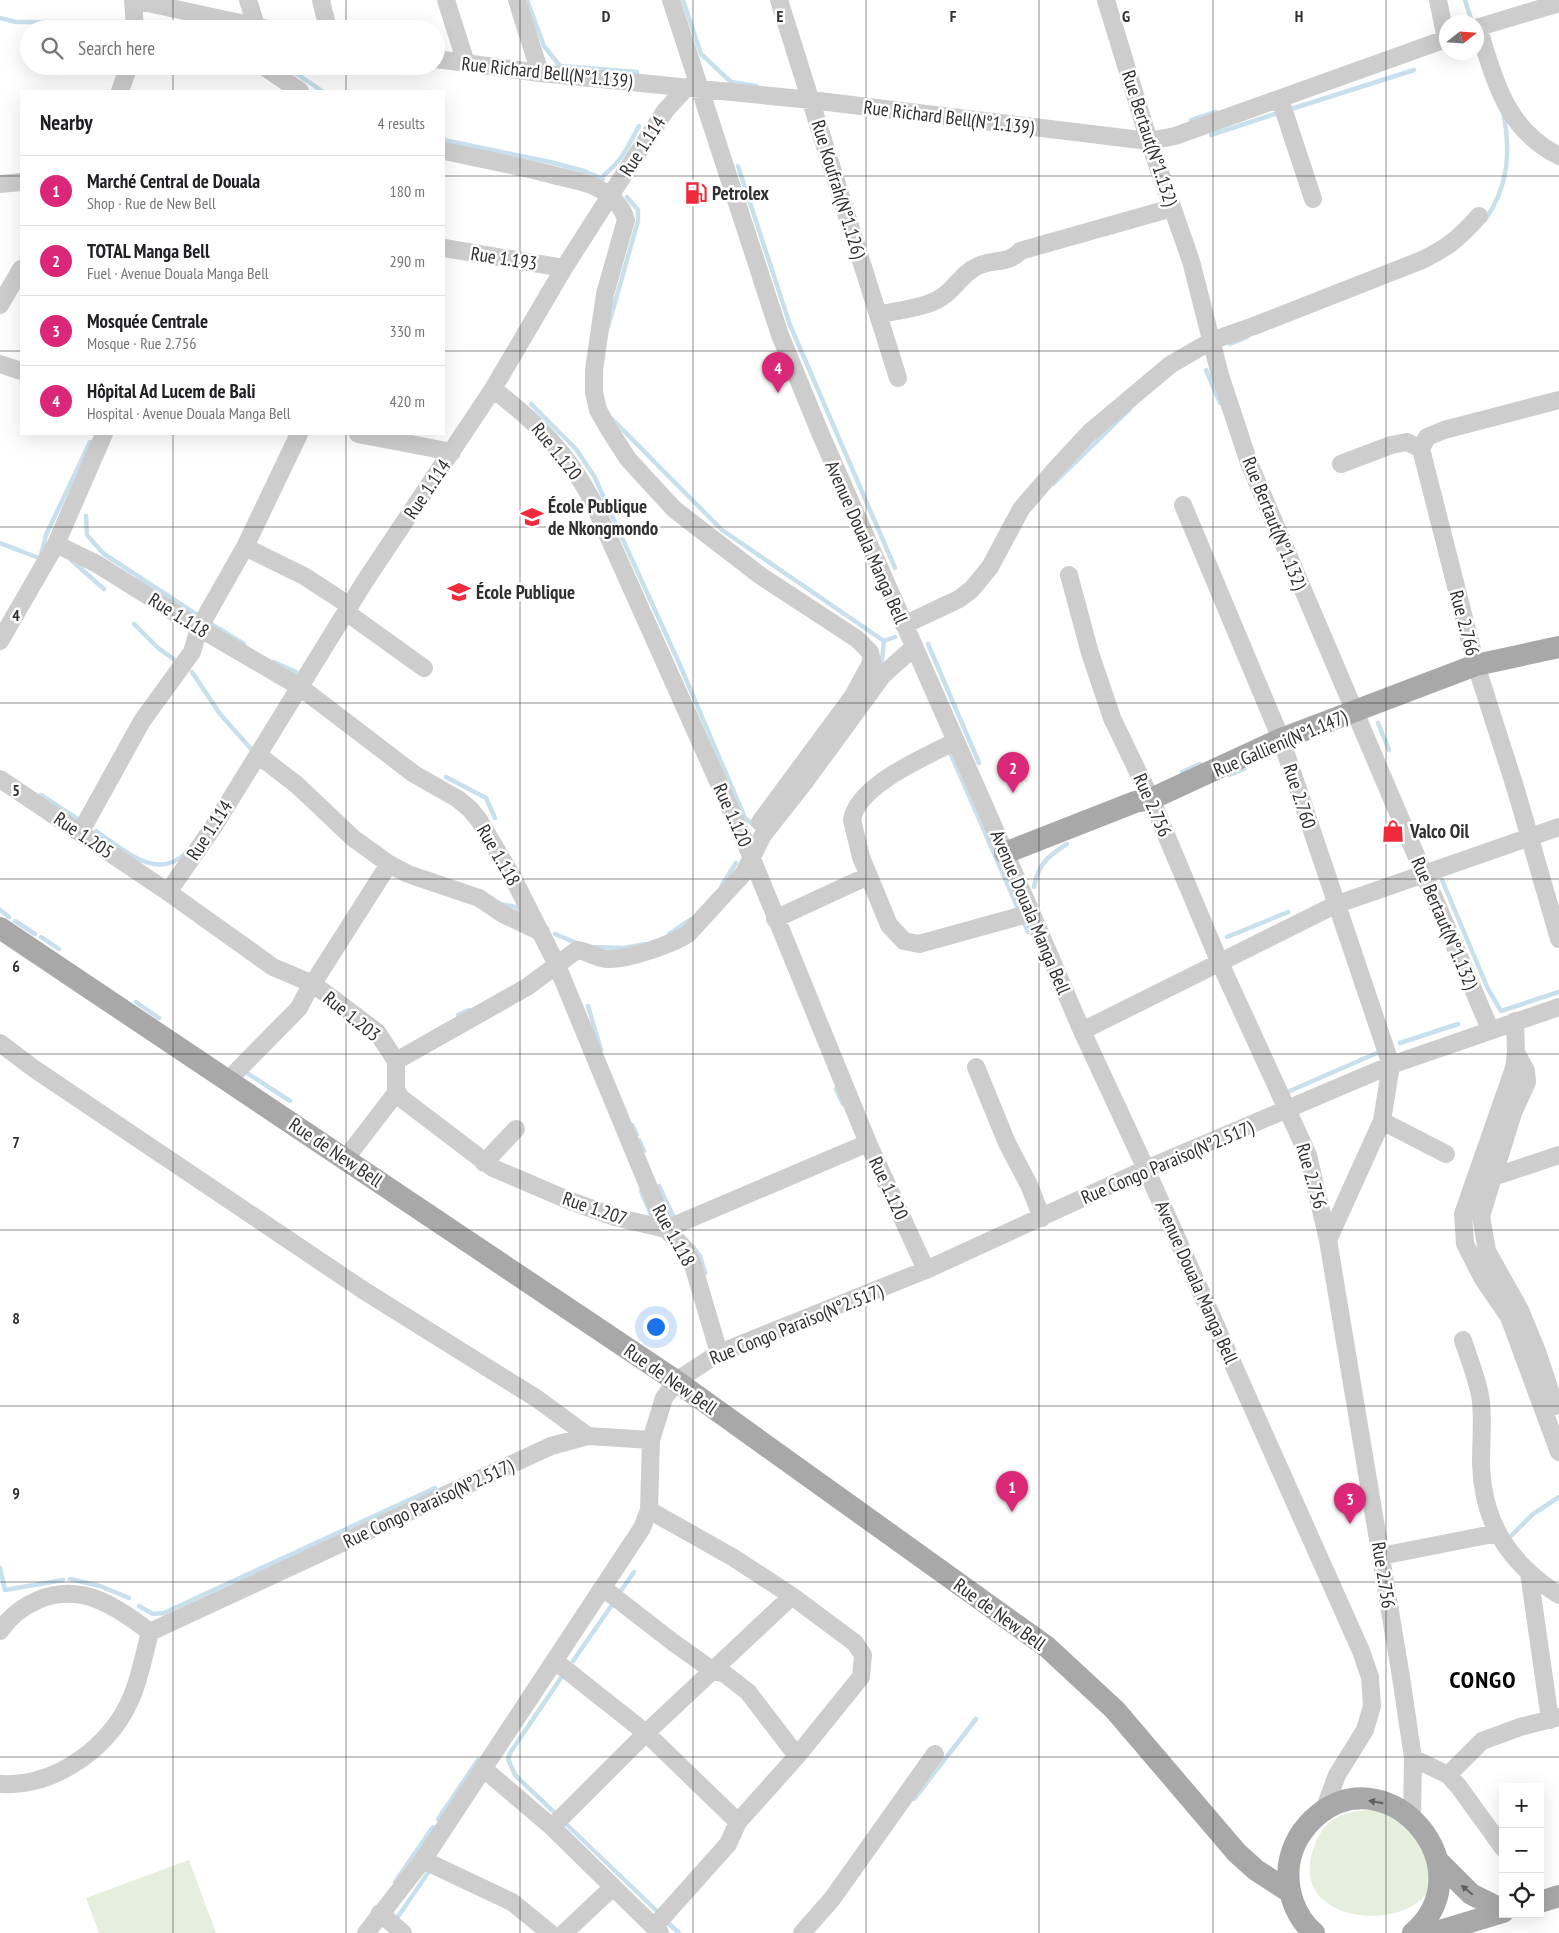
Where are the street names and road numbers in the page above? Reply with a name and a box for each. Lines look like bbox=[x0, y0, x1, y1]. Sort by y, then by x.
street label: Rue Richard Bell(N°1.139) bbox=[460, 51, 634, 93]
street label: Rue Bertaut(N°1.132) bbox=[1117, 67, 1183, 209]
street label: Rue Richard Bell(N°1.139) bbox=[862, 95, 1036, 139]
street label: Rue 1.114 bbox=[614, 111, 671, 181]
street label: Rue Koufrah(N°1.126) bbox=[807, 117, 872, 262]
street label: Rue 1.193 bbox=[469, 241, 539, 275]
street label: Rue 1.120 bbox=[527, 417, 587, 485]
street label: Rue Bertaut(N°1.132) bbox=[1237, 453, 1313, 593]
street label: Rue 1.114 bbox=[398, 454, 456, 523]
street label: Avenue Douala Manga Bell bbox=[820, 457, 914, 628]
street label: Rue 1.118 bbox=[144, 587, 214, 643]
street label: Rue 2.766 bbox=[1445, 588, 1485, 658]
street label: Rue Gallieni(N°1.147) bbox=[1210, 704, 1351, 782]
street label: Rue 2.760 bbox=[1278, 761, 1322, 831]
street label: Rue 2.756 bbox=[1128, 770, 1178, 840]
street label: Rue 1.120 bbox=[708, 780, 758, 850]
street label: Rue 1.114 bbox=[181, 795, 238, 865]
street label: Rue 1.205 bbox=[50, 806, 118, 864]
street label: Rue 1.118 bbox=[472, 820, 526, 890]
street label: Avenue Douala Manga Bell bbox=[986, 826, 1077, 998]
street label: Rue Bertaut(N°1.132) bbox=[1406, 853, 1484, 993]
street label: Rue 1.203 bbox=[318, 986, 386, 1046]
street label: Rue de New Bell bbox=[285, 1112, 388, 1192]
street label: Rue Congo Paraiso(N°2.517) bbox=[1077, 1115, 1257, 1209]
street label: Rue 2.756 bbox=[1291, 1141, 1333, 1211]
street label: Rue 1.120 bbox=[864, 1153, 914, 1223]
street label: Rue 1.207 bbox=[559, 1186, 631, 1230]
street label: Avenue Douala Manga Bell bbox=[1150, 1197, 1244, 1368]
street label: Rue 1.118 bbox=[647, 1200, 701, 1270]
street label: Rue Congo Paraiso(N°2.517) bbox=[706, 1278, 887, 1370]
street label: Rue de New Bell bbox=[620, 1338, 722, 1420]
street label: Rue Congo Paraiso(N°2.517) bbox=[339, 1453, 517, 1553]
street label: Rue 2.756 bbox=[1367, 1540, 1401, 1610]
street label: Rue de New Bell bbox=[949, 1573, 1051, 1656]

